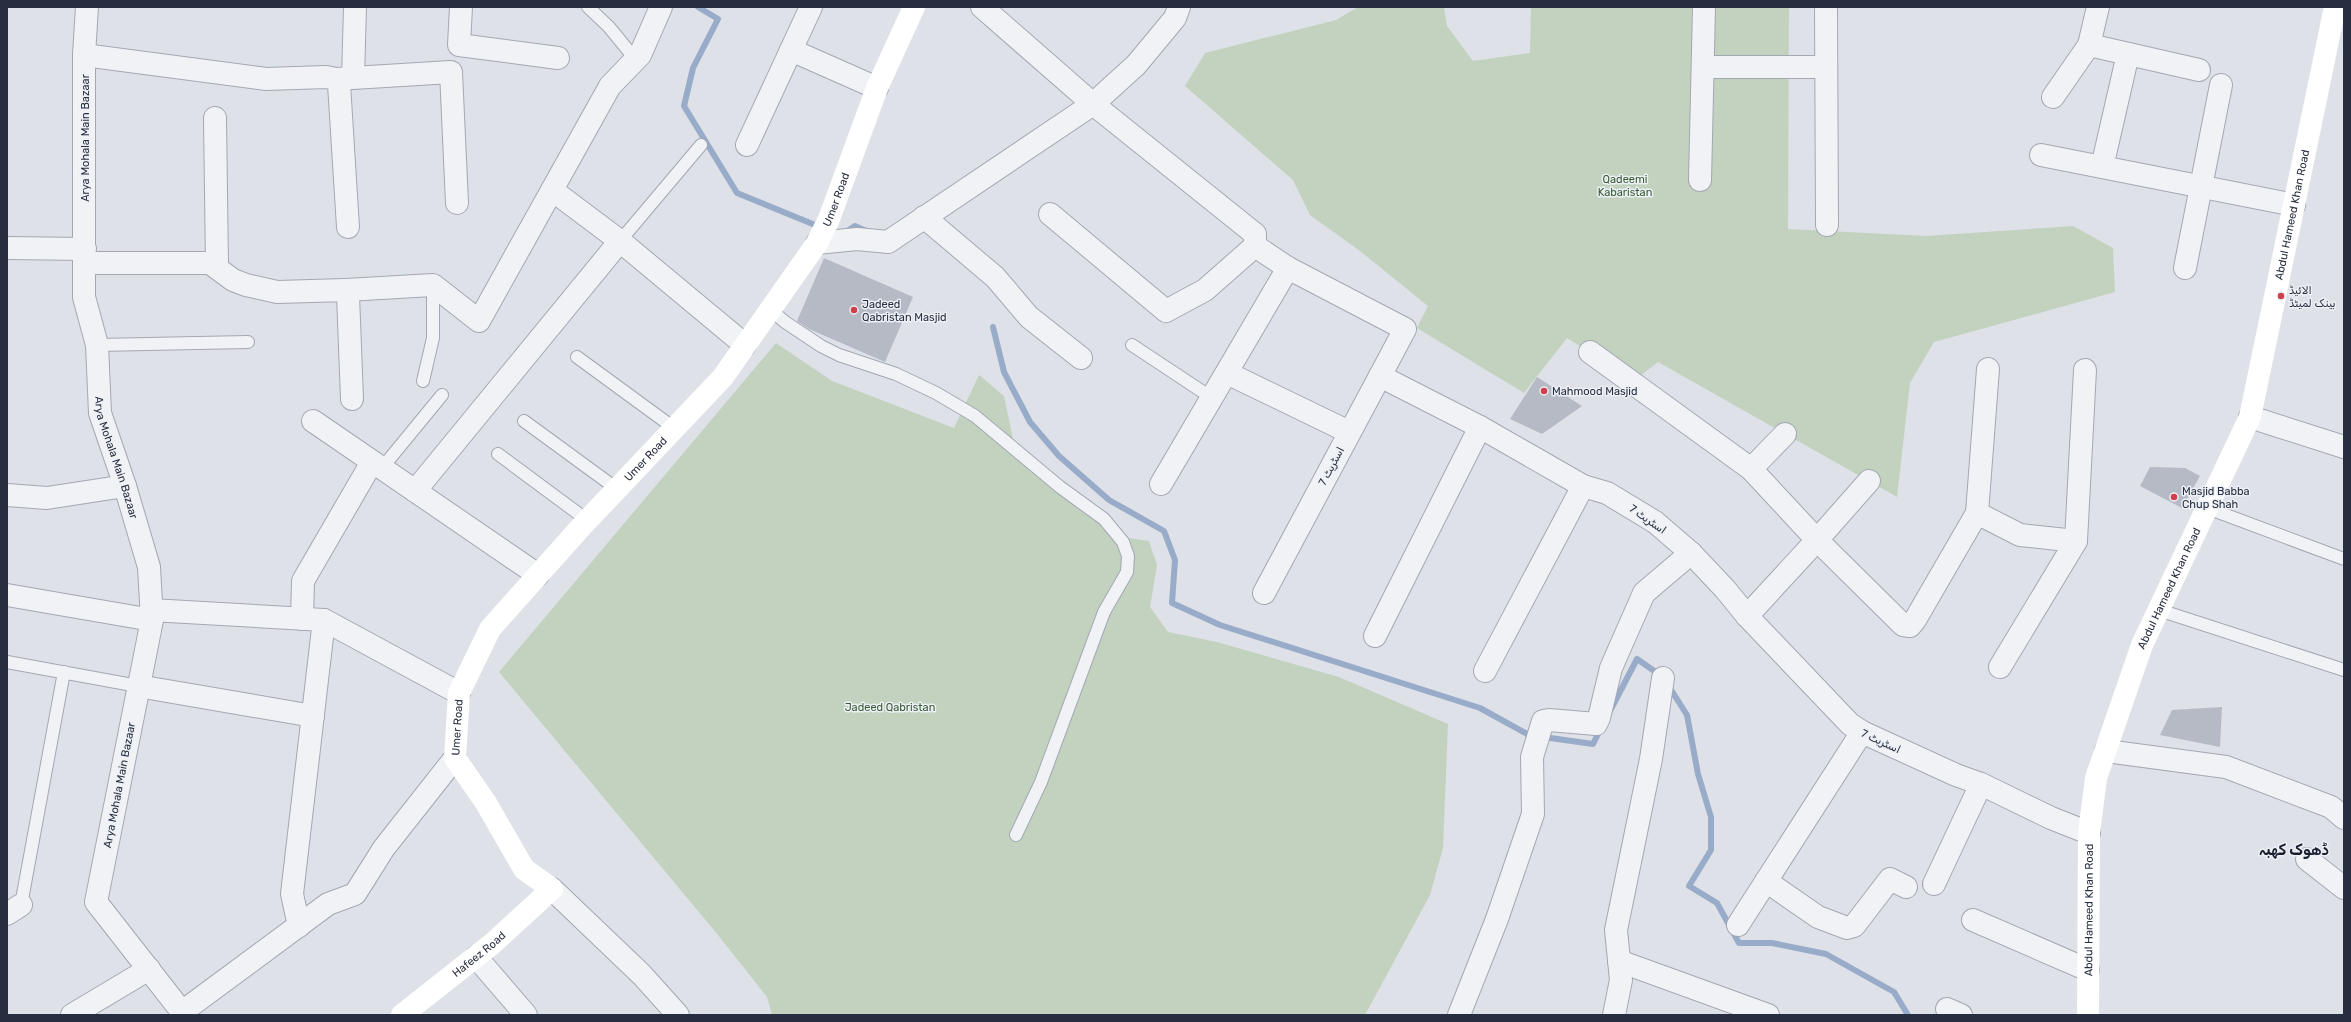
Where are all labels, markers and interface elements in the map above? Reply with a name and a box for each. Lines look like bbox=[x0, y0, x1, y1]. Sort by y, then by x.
street label: Arya Mohala Main Bazaar bbox=[79, 73, 92, 202]
street label: Abdul Hameed Khan Road bbox=[2273, 149, 2312, 281]
street label: Umer Road bbox=[820, 171, 852, 229]
park label: Qadeemi Kabaristan bbox=[1598, 173, 1652, 199]
place label: الائیڈ بینک لمیٹڈ bbox=[2289, 284, 2335, 310]
marker: الائیڈ بینک لمیٹڈ bbox=[2276, 291, 2286, 301]
place label: Jadeed Qabristan Masjid bbox=[862, 298, 947, 324]
marker: Jadeed Qabristan Masjid bbox=[849, 305, 859, 315]
place label: Mahmood Masjid bbox=[1552, 385, 1638, 398]
marker: Mahmood Masjid bbox=[1539, 386, 1549, 396]
street label: Arya Mohala Main Bazaar bbox=[92, 396, 141, 521]
street label: Umer Road bbox=[622, 434, 670, 484]
street label: اسٹریٹ 7 bbox=[1316, 445, 1347, 488]
place label: Masjid Babba Chup Shah bbox=[2182, 485, 2250, 511]
marker: Masjid Babba Chup Shah bbox=[2169, 492, 2179, 502]
street label: اسٹریٹ 7 bbox=[1627, 502, 1669, 537]
street label: Abdul Hameed Khan Road bbox=[2135, 526, 2204, 651]
street label: Umer Road bbox=[449, 699, 466, 756]
park label: Jadeed Qabristan bbox=[845, 701, 935, 714]
street label: Arya Mohala Main Bazaar bbox=[101, 720, 138, 849]
street label: اسٹریٹ 7 bbox=[1859, 727, 1903, 756]
district label: ڈھوک کھبہ bbox=[2259, 841, 2329, 859]
street label: Abdul Hameed Khan Road bbox=[2082, 844, 2096, 976]
street label: Hafeez Road bbox=[450, 929, 508, 980]

